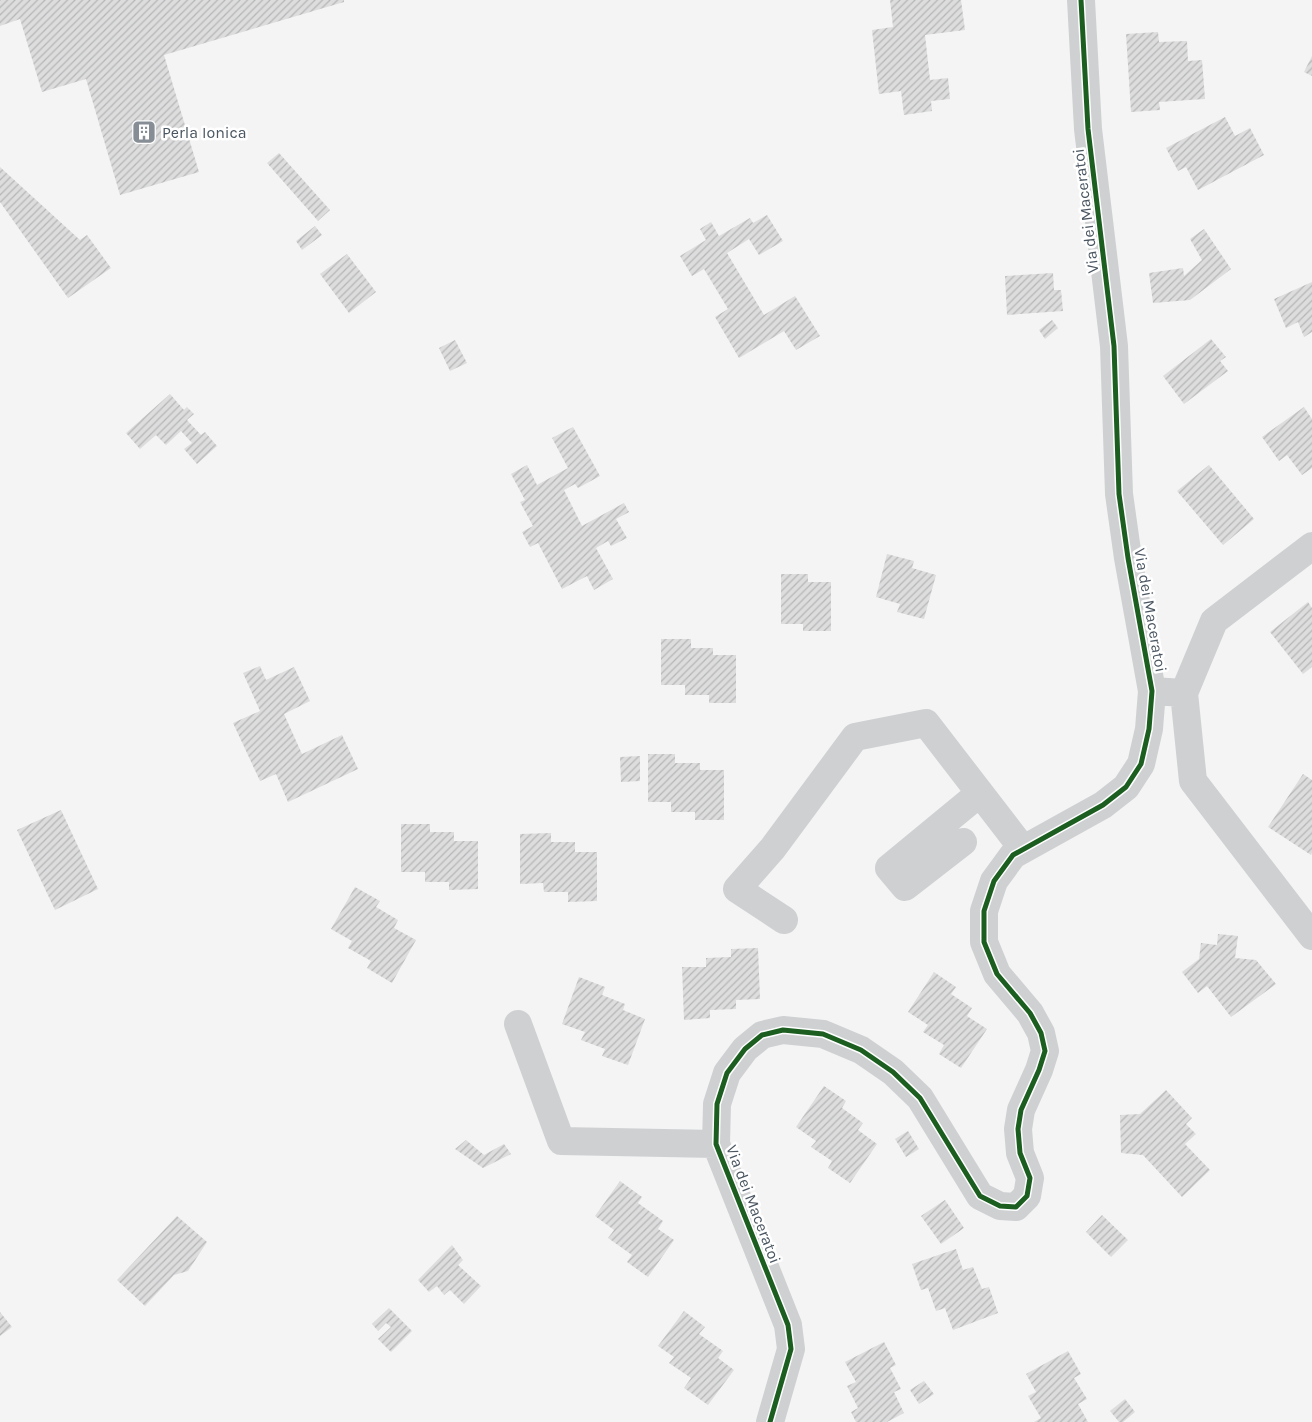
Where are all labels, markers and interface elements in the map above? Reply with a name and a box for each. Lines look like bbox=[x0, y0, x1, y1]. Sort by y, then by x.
building icon: Perla Ionica bbox=[131, 119, 157, 145]
place label: Perla Ionica bbox=[162, 123, 247, 142]
street label: Via dei Maceratoi bbox=[1068, 147, 1103, 274]
street label: Via dei Maceratoi bbox=[1130, 547, 1171, 674]
street label: Via dei Maceratoi bbox=[722, 1142, 785, 1266]

